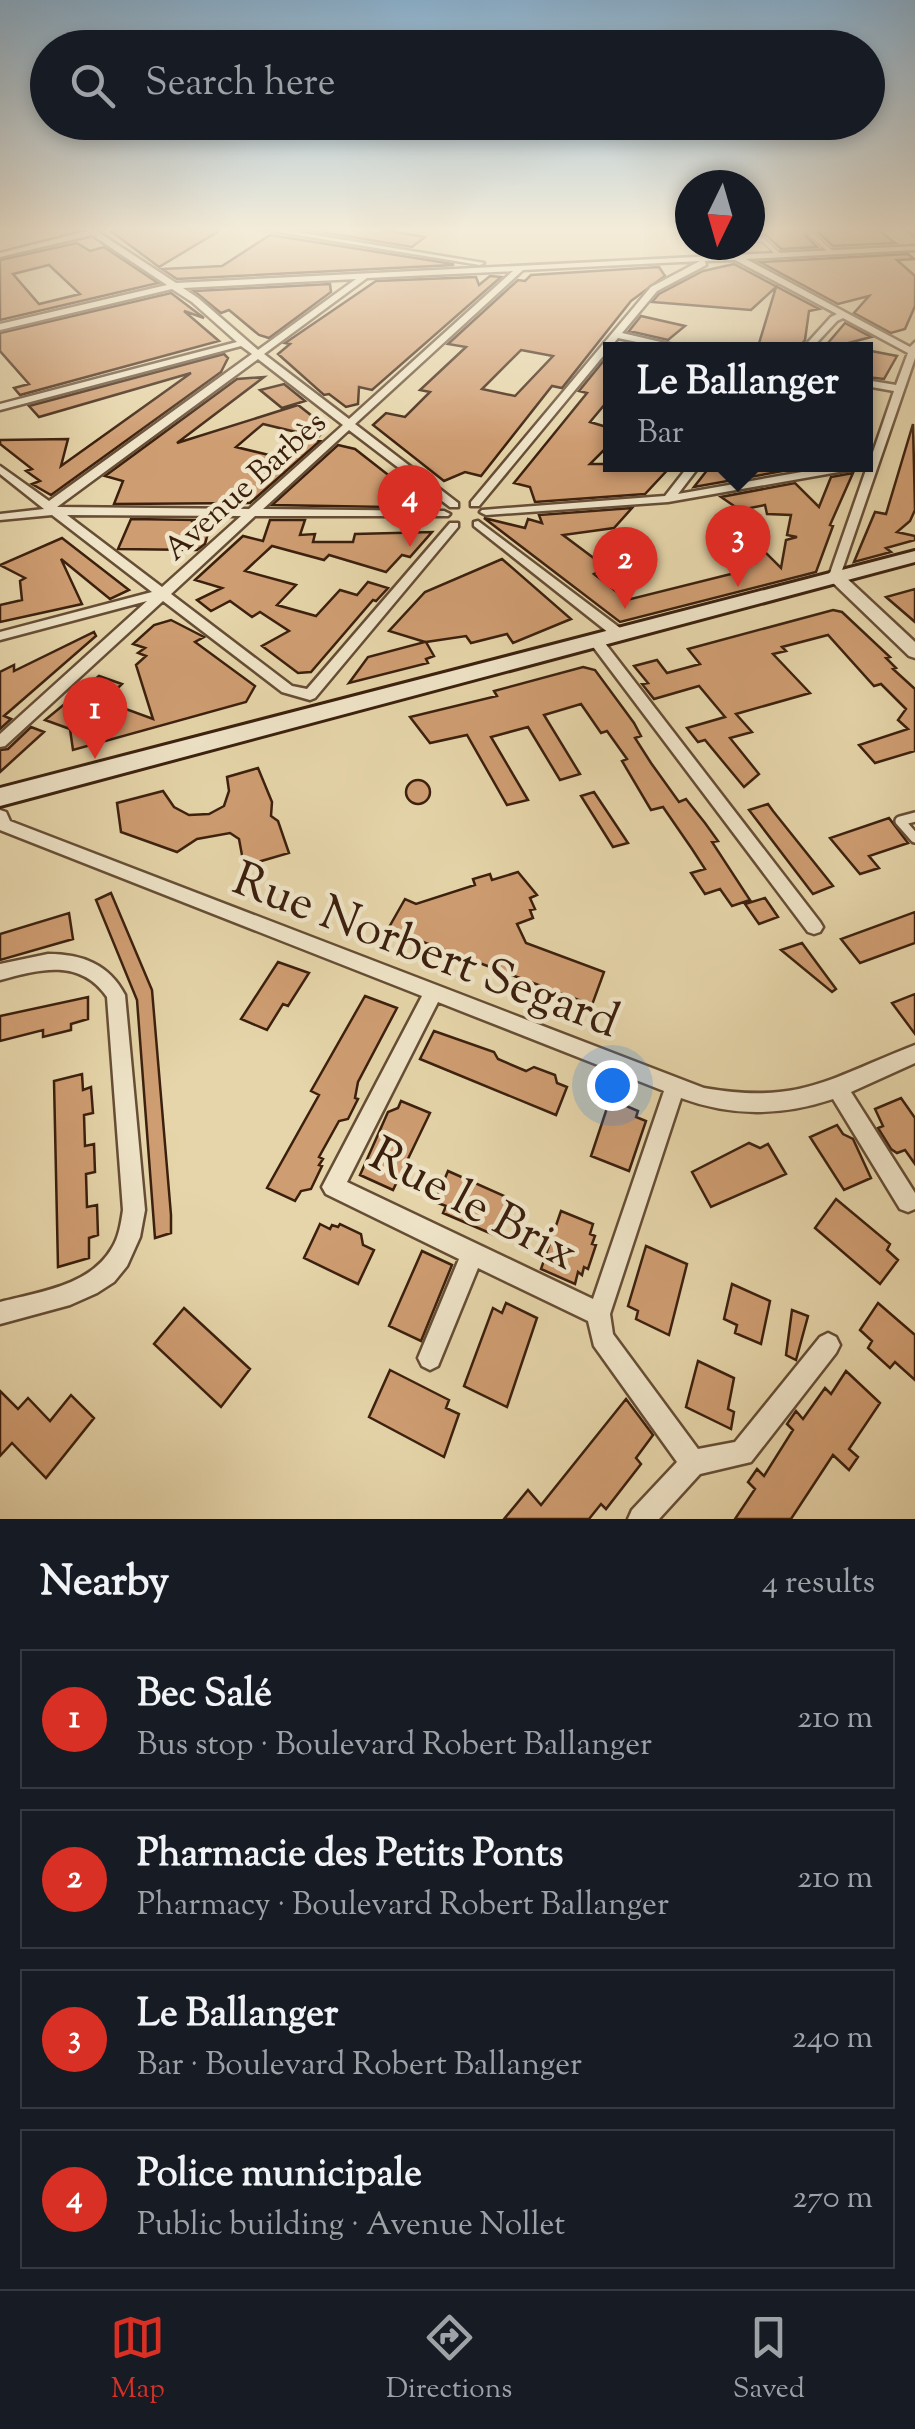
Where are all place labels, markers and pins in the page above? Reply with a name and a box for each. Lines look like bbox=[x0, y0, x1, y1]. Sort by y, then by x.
pin: 4 bbox=[378, 464, 442, 547]
pin: 3 bbox=[706, 504, 770, 587]
pin: 2 bbox=[592, 526, 658, 609]
pin: 1 bbox=[62, 676, 128, 759]

